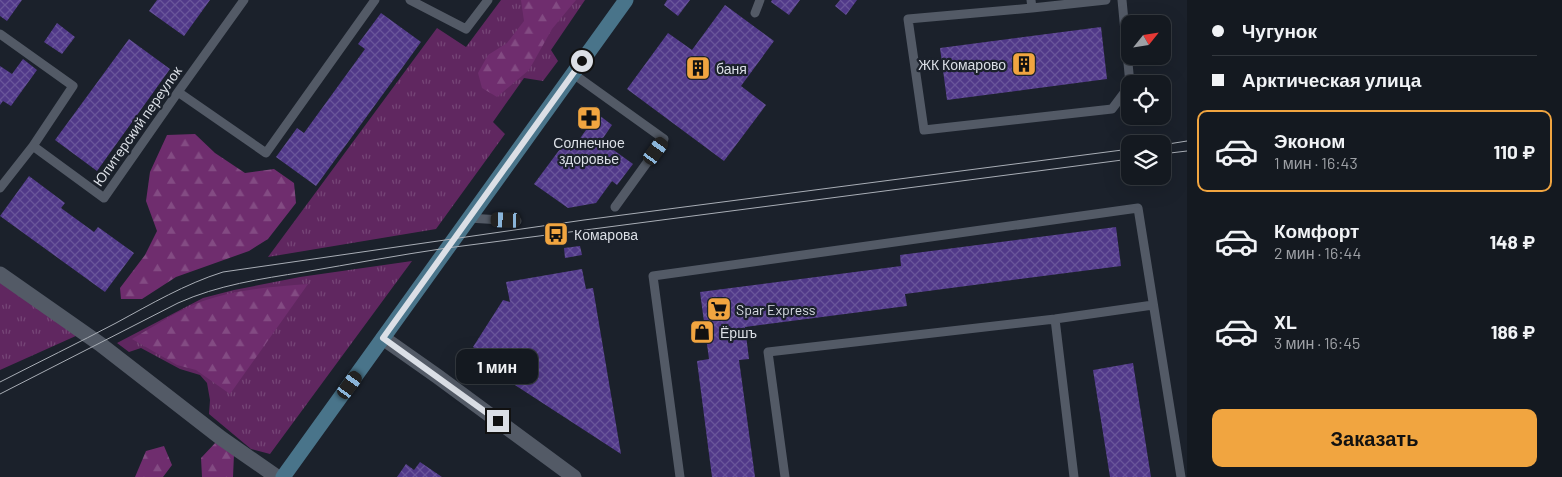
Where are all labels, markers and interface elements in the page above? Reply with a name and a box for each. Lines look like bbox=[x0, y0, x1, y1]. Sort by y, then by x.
north arrow bbox=[1121, 15, 1171, 65]
map controls bbox=[1121, 15, 1171, 185]
text: Чугунок bbox=[1242, 19, 1317, 42]
route start bbox=[571, 50, 593, 72]
building icon: ЖК Комарово bbox=[1011, 51, 1037, 77]
building icon: баня bbox=[685, 55, 711, 81]
place label: ЖК Комарово bbox=[918, 56, 1006, 73]
place label: баня bbox=[716, 60, 747, 77]
street label: Юпитерский переулок bbox=[89, 62, 185, 189]
text: Арктическая улица bbox=[1242, 68, 1421, 91]
button: locate bbox=[1121, 75, 1171, 125]
pharmacy icon: Солнечное здоровье bbox=[576, 105, 602, 131]
icon: car bbox=[1214, 129, 1259, 174]
text: Эконом bbox=[1274, 129, 1345, 152]
place label: Солнечное здоровье bbox=[553, 134, 625, 167]
car bbox=[641, 134, 670, 168]
button: layers bbox=[1121, 135, 1171, 185]
text: 110 ₽ bbox=[1493, 140, 1535, 163]
text: 1 мин · 16:43 bbox=[1274, 153, 1358, 172]
car bbox=[490, 212, 521, 228]
icon: car bbox=[1214, 219, 1259, 264]
text: Комфорт bbox=[1274, 219, 1359, 242]
bus stop icon: Комарова bbox=[543, 221, 569, 247]
place label: Комарова bbox=[574, 226, 638, 243]
text: 148 ₽ bbox=[1489, 230, 1535, 253]
text: 2 мин · 16:44 bbox=[1274, 243, 1361, 262]
supermarket icon: Spar Express bbox=[706, 296, 732, 322]
place label: Spar Express bbox=[736, 301, 816, 318]
icon: car bbox=[1214, 309, 1259, 354]
text: XL bbox=[1274, 310, 1297, 333]
shop icon: Ёршъ bbox=[689, 319, 715, 345]
text: 186 ₽ bbox=[1491, 320, 1535, 343]
place label: Ёршъ bbox=[720, 324, 757, 341]
text: 3 мин · 16:45 bbox=[1274, 333, 1360, 352]
callout: 1 мин bbox=[457, 348, 539, 384]
text: 1 мин bbox=[477, 357, 517, 376]
car bbox=[335, 368, 364, 402]
button: Заказать bbox=[1212, 409, 1537, 467]
route end bbox=[487, 410, 509, 432]

